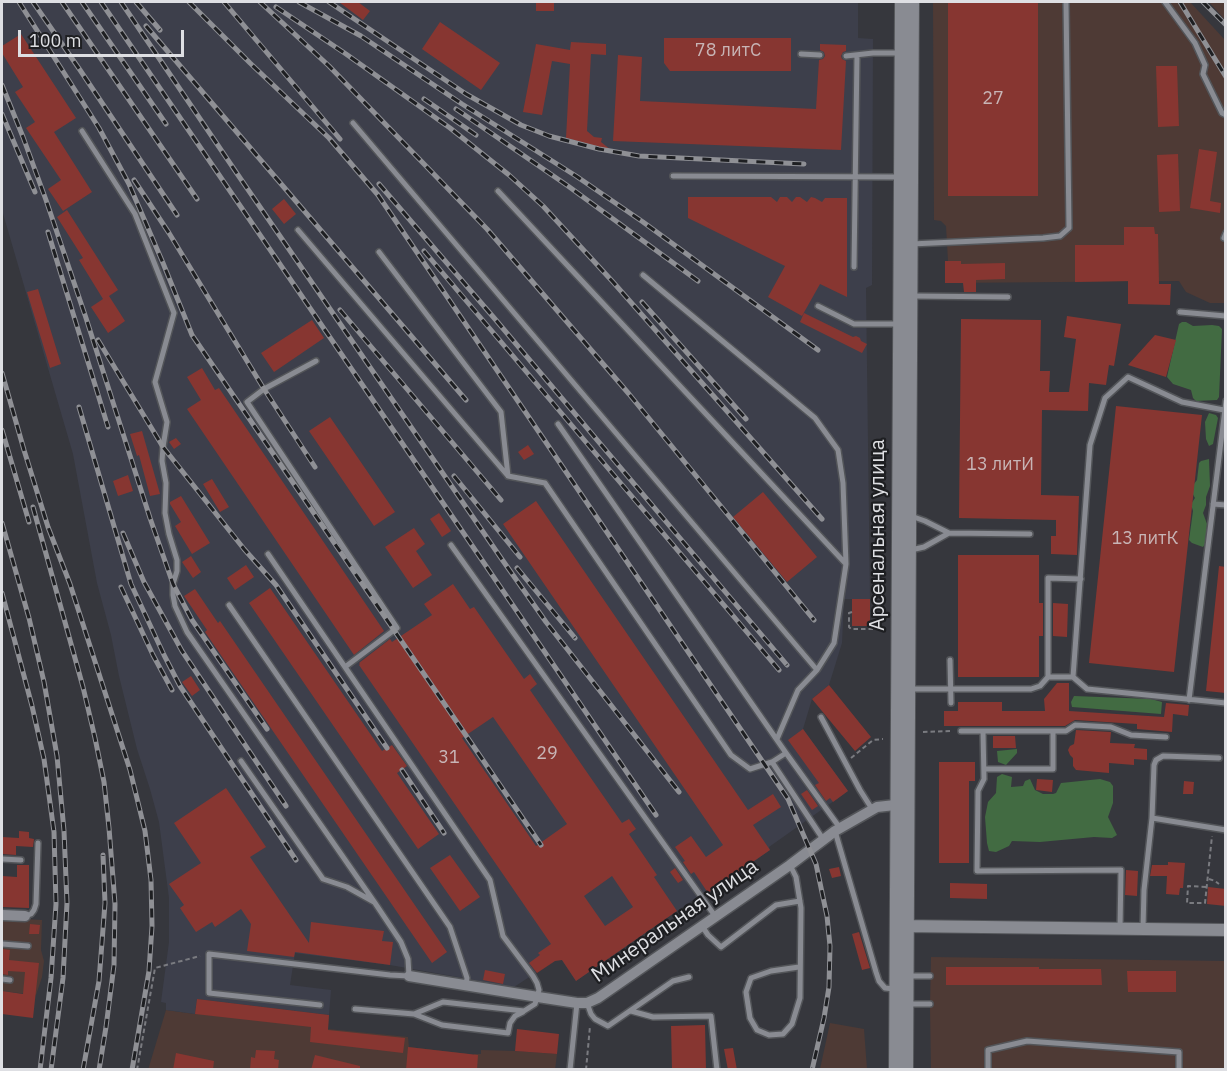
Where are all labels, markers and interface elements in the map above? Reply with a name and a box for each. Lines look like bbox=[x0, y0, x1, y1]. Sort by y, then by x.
scale bar bbox=[21, 18, 188, 56]
text: 100 m bbox=[29, 29, 81, 52]
house number: 78 литС bbox=[695, 40, 761, 62]
house number: 27 bbox=[982, 88, 1004, 110]
street label: Арсенальная улица bbox=[865, 439, 891, 631]
house number: 13 литИ bbox=[966, 454, 1034, 476]
house number: 13 литК bbox=[1111, 528, 1179, 550]
house number: 29 bbox=[536, 743, 558, 765]
house number: 31 bbox=[438, 747, 460, 769]
street label: Минеральная улица bbox=[587, 854, 763, 988]

